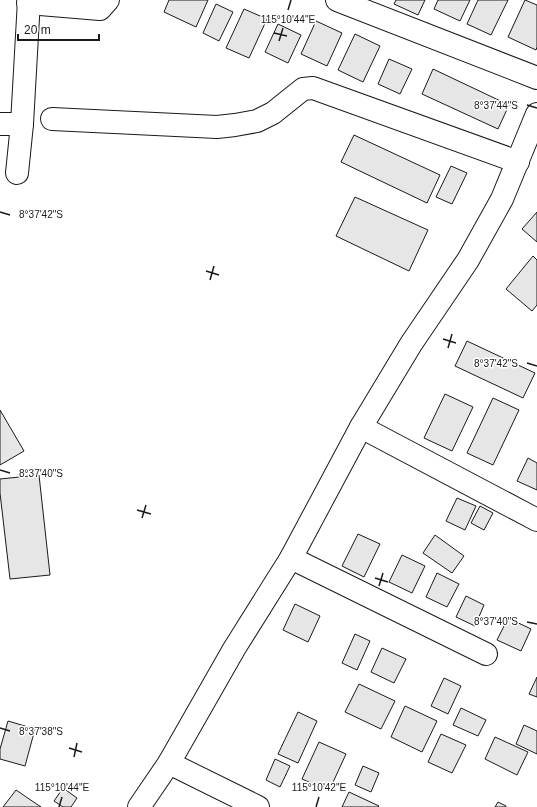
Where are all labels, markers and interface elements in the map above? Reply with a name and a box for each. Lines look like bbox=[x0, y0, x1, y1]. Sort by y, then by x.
text: 115°10'44"E bbox=[261, 14, 315, 25]
scale bar bbox=[18, 16, 99, 42]
text: 20 m bbox=[24, 23, 51, 37]
text: 8°37'44"S bbox=[474, 100, 518, 111]
text: 8°37'42"S bbox=[19, 209, 63, 220]
text: 8°37'42"S bbox=[474, 358, 518, 369]
text: 8°37'40"S bbox=[19, 468, 63, 479]
text: 8°37'40"S bbox=[474, 616, 518, 627]
text: 8°37'38"S bbox=[19, 726, 63, 737]
text: 115°10'44"E bbox=[35, 782, 89, 793]
text: 115°10'42"E bbox=[292, 782, 346, 793]

